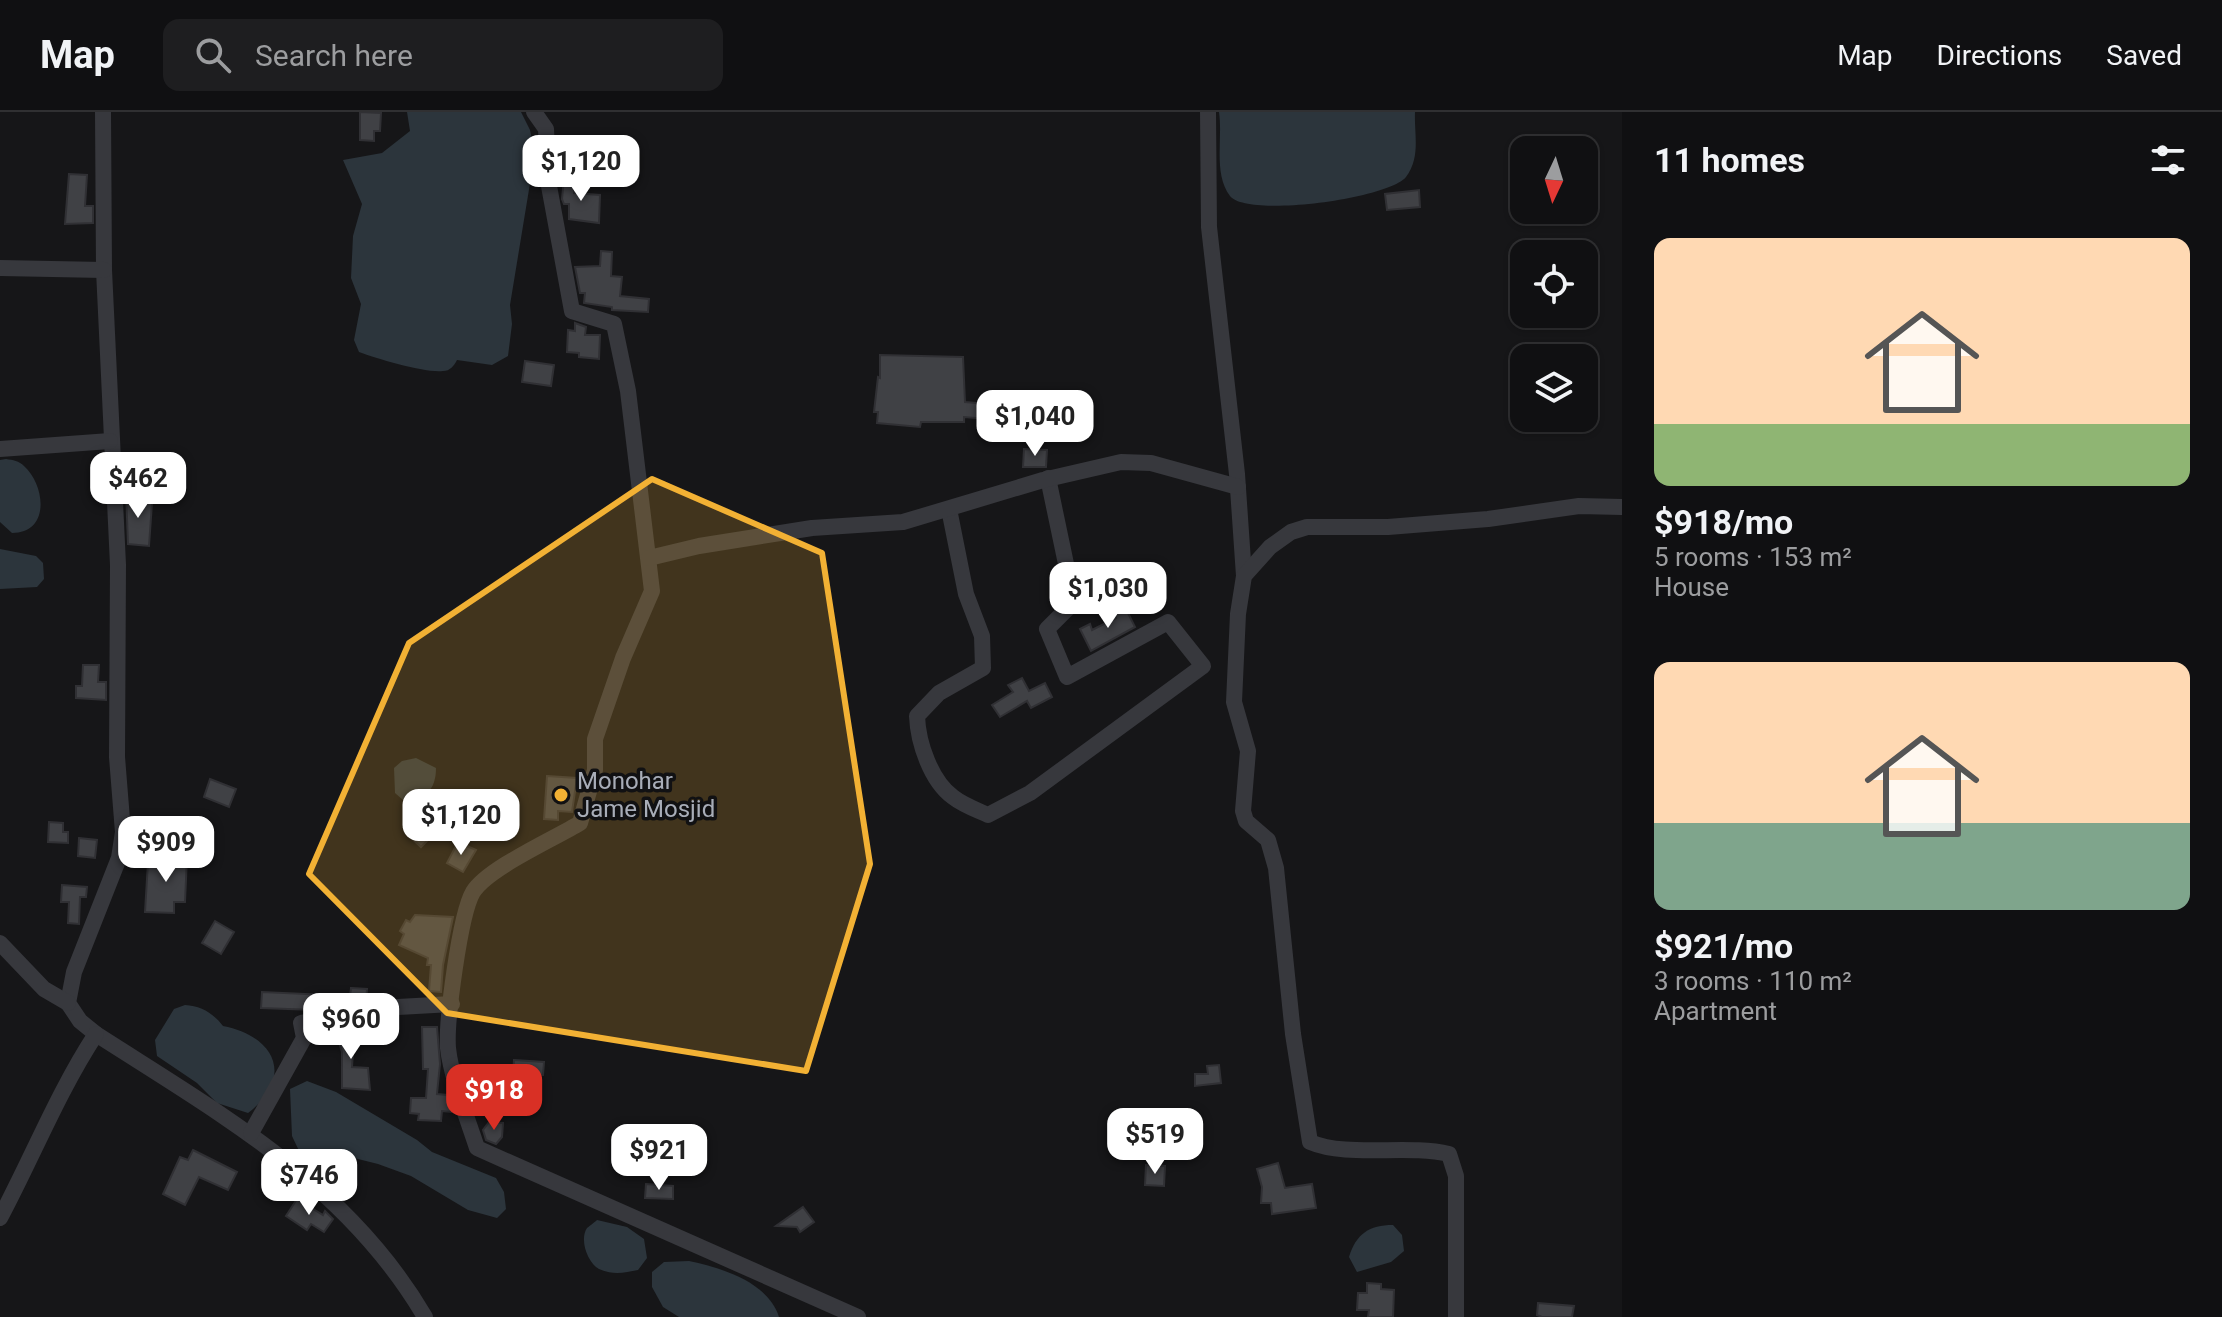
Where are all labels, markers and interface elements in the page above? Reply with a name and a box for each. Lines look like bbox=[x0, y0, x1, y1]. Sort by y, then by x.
search box bbox=[163, 19, 723, 91]
text: Map bbox=[40, 33, 115, 77]
icon: search bbox=[191, 33, 235, 77]
text: Search here bbox=[255, 38, 413, 73]
text: Map bbox=[1837, 39, 1893, 72]
text: Directions bbox=[1937, 39, 2062, 72]
text: Saved bbox=[2106, 39, 2182, 72]
pin: $1,120 bbox=[516, 135, 646, 203]
north arrow bbox=[1510, 136, 1598, 224]
map controls bbox=[1510, 136, 1598, 432]
icon: filters bbox=[2146, 138, 2190, 182]
text: 11 homes bbox=[1654, 140, 1805, 180]
text: $1,120 bbox=[541, 146, 621, 176]
button: locate bbox=[1510, 240, 1598, 328]
icon: home bbox=[1850, 290, 1994, 434]
button: layers bbox=[1510, 344, 1598, 432]
pin: $1,040 bbox=[970, 390, 1100, 458]
text: $1,040 bbox=[995, 401, 1075, 431]
pin: $462 bbox=[91, 452, 185, 520]
text: $462 bbox=[108, 463, 168, 493]
text: $918/mo bbox=[1654, 502, 1793, 542]
text: 5 rooms · 153 m² bbox=[1654, 542, 1852, 572]
pin: $1,030 bbox=[1043, 562, 1173, 630]
text: House bbox=[1654, 572, 1729, 602]
text: $1,030 bbox=[1068, 573, 1148, 603]
icon: home bbox=[1850, 714, 1994, 858]
place label: Monohar Jame Mosjid bbox=[577, 767, 715, 823]
marker: Monohar Jame Mosjid bbox=[552, 786, 570, 804]
pin: $1,120 bbox=[396, 789, 526, 857]
text: $1,120 bbox=[421, 800, 501, 830]
pin: $909 bbox=[119, 816, 213, 884]
text: $909 bbox=[136, 827, 196, 857]
text: $921/mo bbox=[1654, 926, 1793, 966]
text: 3 rooms · 110 m² bbox=[1654, 966, 1852, 996]
pin: $960 bbox=[304, 993, 398, 1061]
text: Apartment bbox=[1654, 996, 1777, 1026]
text: $960 bbox=[321, 1004, 381, 1034]
pin: $918 bbox=[447, 1064, 541, 1132]
text: $918 bbox=[464, 1075, 524, 1105]
pin: $519 bbox=[1108, 1108, 1202, 1176]
text: $519 bbox=[1125, 1119, 1185, 1149]
pin: $921 bbox=[612, 1124, 706, 1192]
text: $921 bbox=[629, 1135, 689, 1165]
pin: $746 bbox=[262, 1149, 356, 1217]
text: $746 bbox=[279, 1160, 339, 1190]

